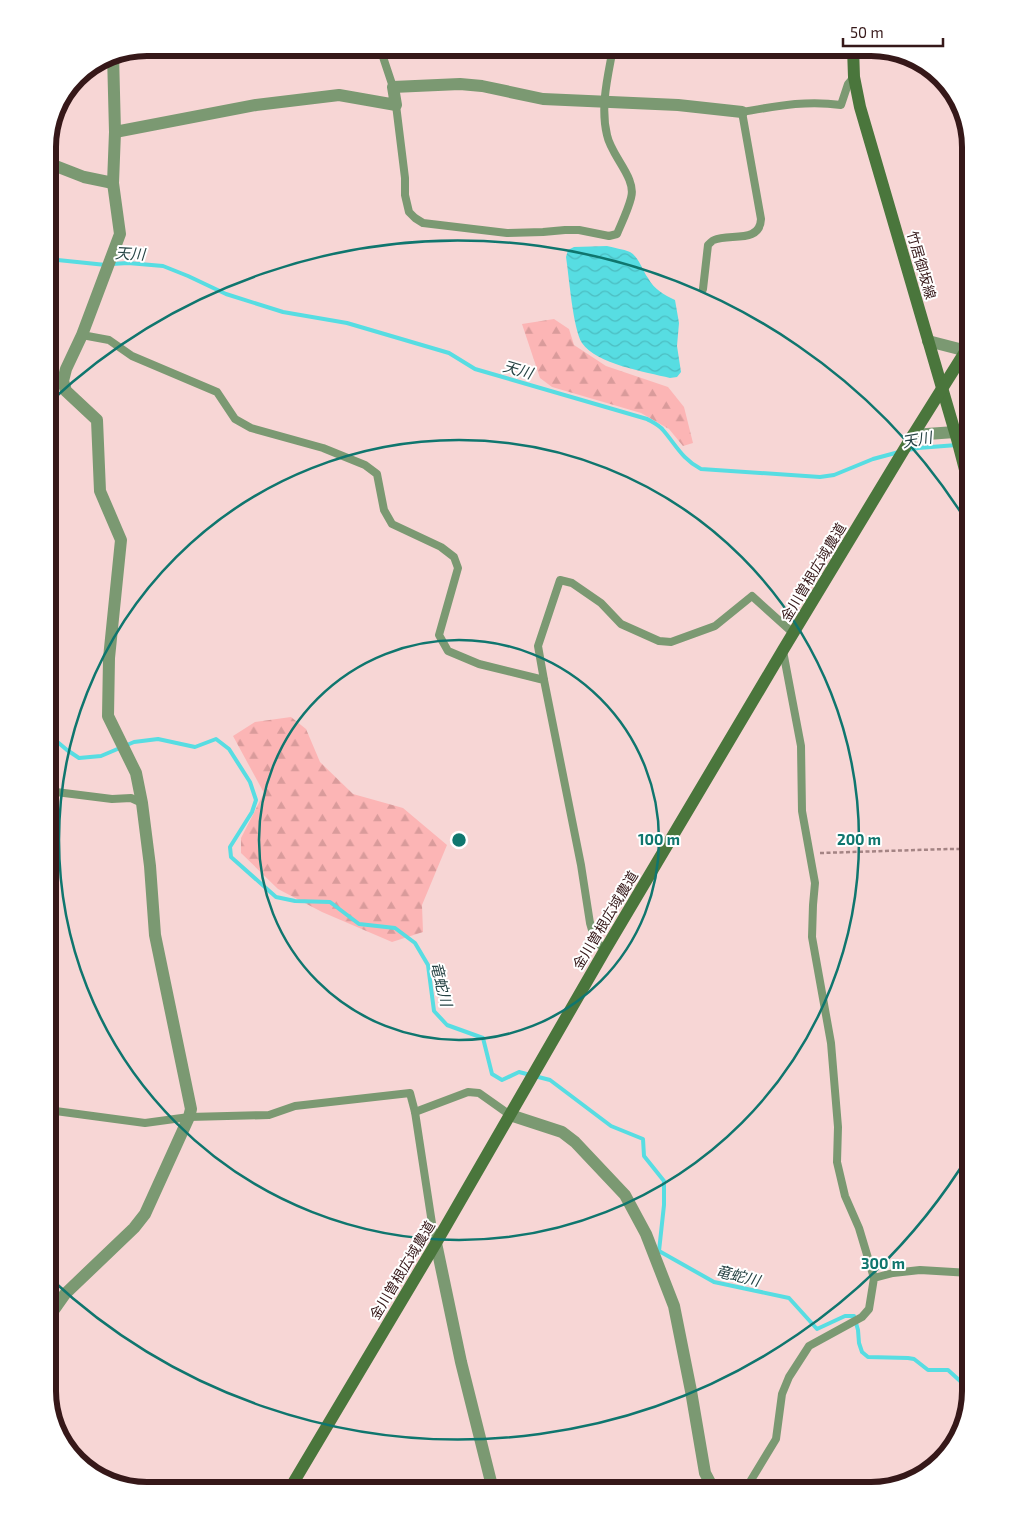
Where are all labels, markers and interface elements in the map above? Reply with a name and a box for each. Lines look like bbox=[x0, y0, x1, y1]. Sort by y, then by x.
scale bar bbox=[843, 15, 943, 47]
text: 50 m bbox=[850, 23, 884, 41]
street label: 竹居御坂線 bbox=[904, 229, 940, 301]
water label: 天川 bbox=[115, 243, 147, 263]
water label: 天川 bbox=[501, 356, 537, 382]
water label: 天川 bbox=[901, 427, 935, 450]
street label: 金川曽根広域農道 bbox=[777, 520, 849, 624]
text: 100 m bbox=[638, 830, 680, 848]
text: 200 m bbox=[837, 830, 881, 848]
centre of rings bbox=[450, 831, 468, 849]
street label: 金川曽根広域農道 bbox=[569, 868, 641, 972]
water label: 竜蛇川 bbox=[428, 960, 457, 1010]
street label: 金川曽根広域農道 bbox=[366, 1218, 438, 1322]
text: 300 m bbox=[861, 1254, 905, 1272]
water label: 竜蛇川 bbox=[714, 1261, 764, 1290]

